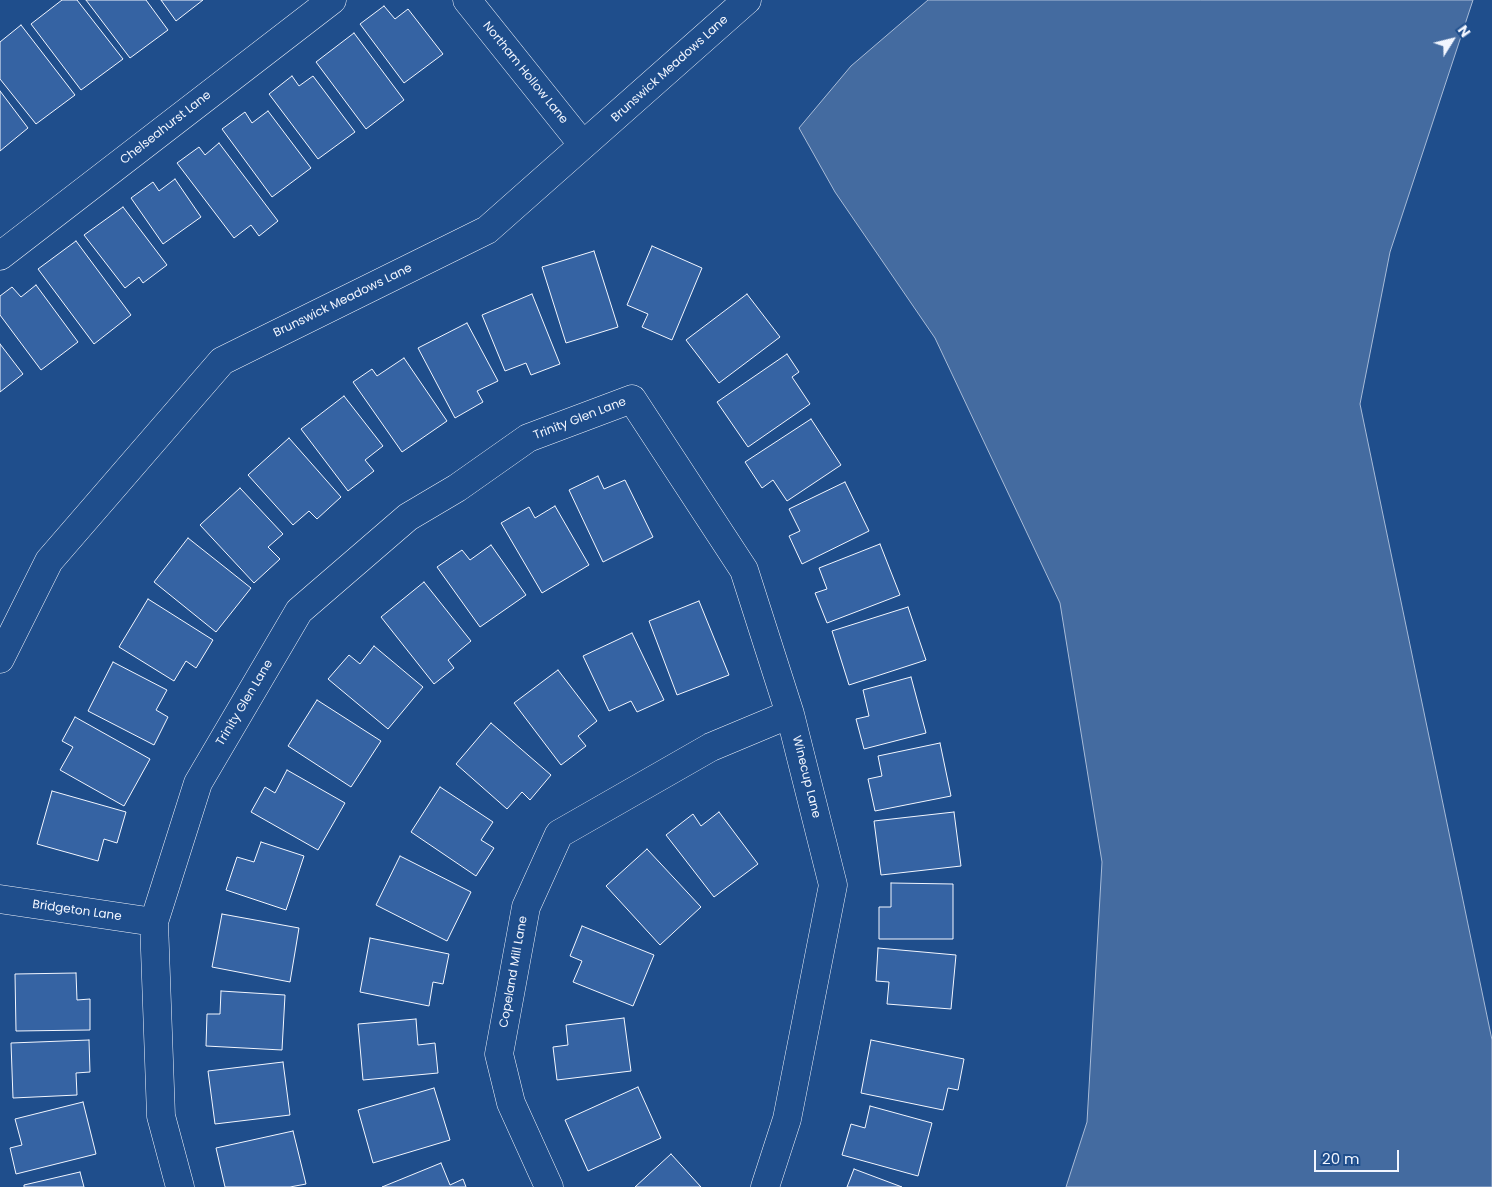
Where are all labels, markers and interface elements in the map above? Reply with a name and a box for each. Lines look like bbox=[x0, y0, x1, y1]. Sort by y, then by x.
street label: Brunswick Meadows Lane bbox=[609, 13, 731, 125]
north arrow bbox=[1427, 15, 1477, 65]
street label: Northam Hollow Lane bbox=[479, 19, 571, 127]
text: N bbox=[1453, 21, 1475, 41]
street label: Chelseahurst Lane bbox=[118, 88, 214, 168]
street label: Brunswick Meadows Lane bbox=[271, 261, 415, 341]
street label: Trinity Glen Lane bbox=[532, 395, 628, 443]
street label: Trinity Glen Lane bbox=[214, 657, 276, 749]
street label: Winecup Lane bbox=[789, 734, 823, 820]
street label: Bridgeton Lane bbox=[32, 898, 122, 924]
street label: Copeland Mill Lane bbox=[497, 915, 531, 1029]
scale bar bbox=[1317, 1140, 1402, 1172]
text: 20 m bbox=[1322, 1148, 1360, 1169]

